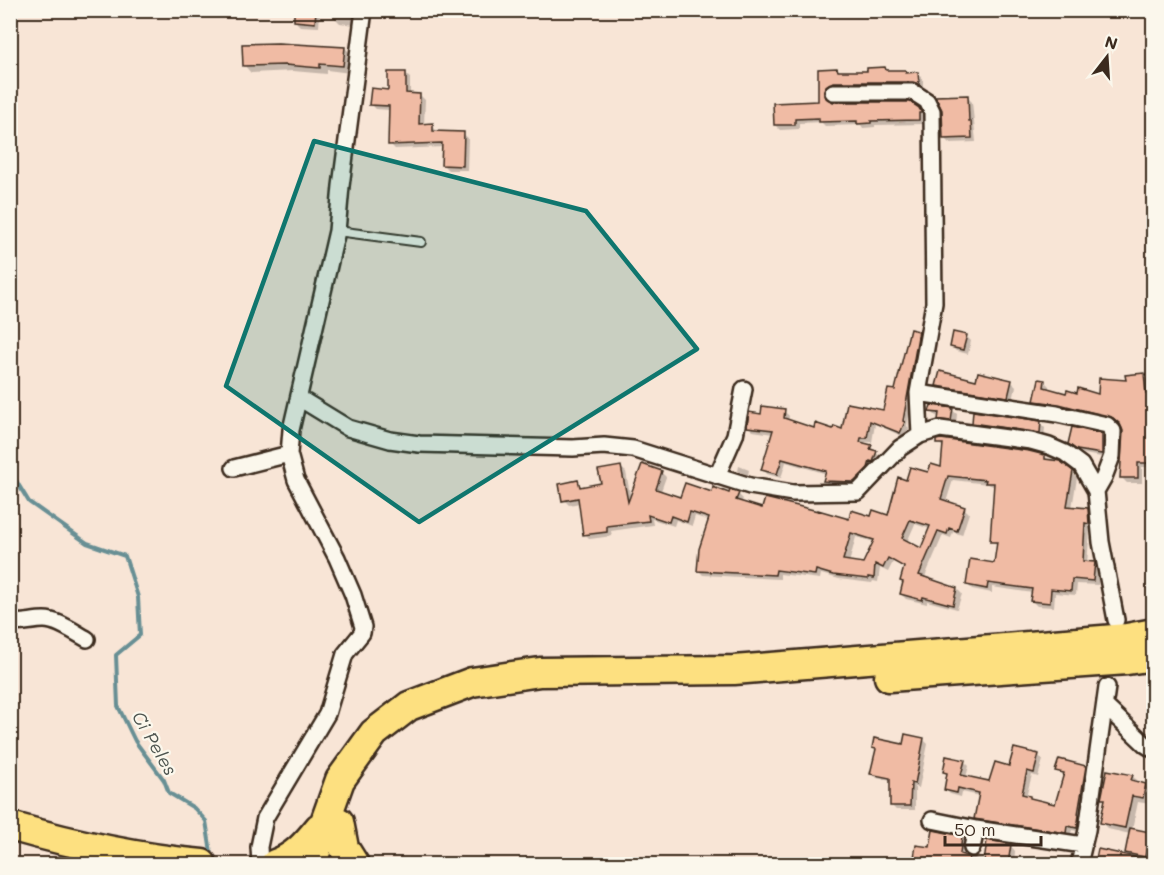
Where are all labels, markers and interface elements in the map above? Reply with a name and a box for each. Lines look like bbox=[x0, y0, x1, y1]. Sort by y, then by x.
north arrow bbox=[1077, 27, 1137, 87]
text: N bbox=[1103, 30, 1120, 54]
water label: Ci Peles bbox=[127, 706, 183, 780]
scale bar bbox=[945, 809, 1041, 847]
text: 50 m bbox=[954, 817, 996, 841]

